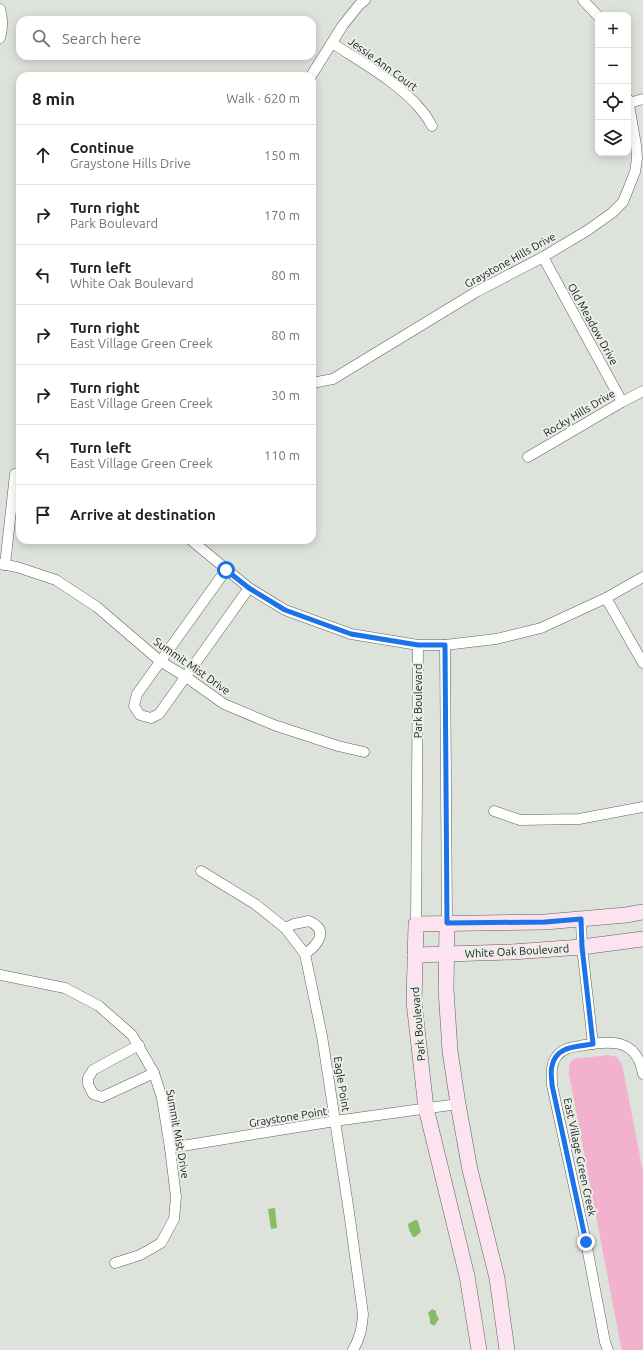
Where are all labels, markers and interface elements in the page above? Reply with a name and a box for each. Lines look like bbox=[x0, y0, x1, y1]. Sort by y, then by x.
map controls bbox=[595, 12, 631, 156]
button: + bbox=[595, 12, 631, 48]
search box bbox=[16, 16, 316, 60]
icon: search bbox=[30, 27, 52, 49]
text: Search here bbox=[62, 30, 141, 47]
street label: Jessie Ann Court bbox=[346, 35, 420, 93]
button: − bbox=[595, 48, 631, 84]
button: locate bbox=[595, 84, 631, 120]
text: 8 min bbox=[32, 89, 75, 108]
text: Walk · 620 m bbox=[226, 91, 300, 105]
button: layers bbox=[595, 120, 631, 156]
text: Continue bbox=[70, 139, 134, 156]
icon: ahead bbox=[32, 144, 54, 166]
text: 150 m bbox=[264, 148, 300, 162]
text: Graystone Hills Drive bbox=[70, 156, 191, 170]
text: Turn right bbox=[70, 199, 140, 216]
icon: right bbox=[32, 204, 54, 226]
text: 170 m bbox=[264, 208, 300, 222]
text: Park Boulevard bbox=[70, 216, 158, 230]
street label: Graystone Hills Drive bbox=[462, 230, 558, 290]
text: Turn left bbox=[70, 259, 131, 276]
icon: left bbox=[32, 264, 54, 286]
text: 80 m bbox=[271, 268, 300, 282]
text: White Oak Boulevard bbox=[70, 276, 194, 290]
street label: Old Meadow Drive bbox=[566, 281, 620, 367]
text: Turn right bbox=[70, 319, 140, 336]
icon: right bbox=[32, 324, 54, 346]
text: 80 m bbox=[271, 328, 300, 342]
text: East Village Green Creek bbox=[70, 336, 213, 350]
text: Turn right bbox=[70, 379, 140, 396]
icon: right bbox=[32, 384, 54, 406]
street label: Rocky Hills Drive bbox=[541, 387, 617, 439]
text: 30 m bbox=[271, 388, 300, 402]
text: East Village Green Creek bbox=[70, 396, 213, 410]
text: Turn left bbox=[70, 439, 131, 456]
icon: left bbox=[32, 444, 54, 466]
text: 110 m bbox=[264, 448, 300, 462]
text: East Village Green Creek bbox=[70, 456, 213, 470]
icon: arrive bbox=[32, 504, 54, 526]
text: Arrive at destination bbox=[70, 506, 216, 523]
route start bbox=[217, 561, 235, 579]
street label: Summit Mist Drive bbox=[152, 635, 232, 697]
street label: Park Boulevard bbox=[412, 664, 424, 738]
street label: White Oak Boulevard bbox=[464, 942, 570, 960]
street label: Park Boulevard bbox=[409, 986, 427, 1062]
street label: Eagle Point bbox=[332, 1056, 352, 1113]
street label: Summit Mist Drive bbox=[164, 1088, 192, 1180]
street label: East Village Green Creek bbox=[562, 1097, 599, 1218]
street label: Graystone Point bbox=[248, 1105, 329, 1129]
route end bbox=[577, 1233, 595, 1251]

